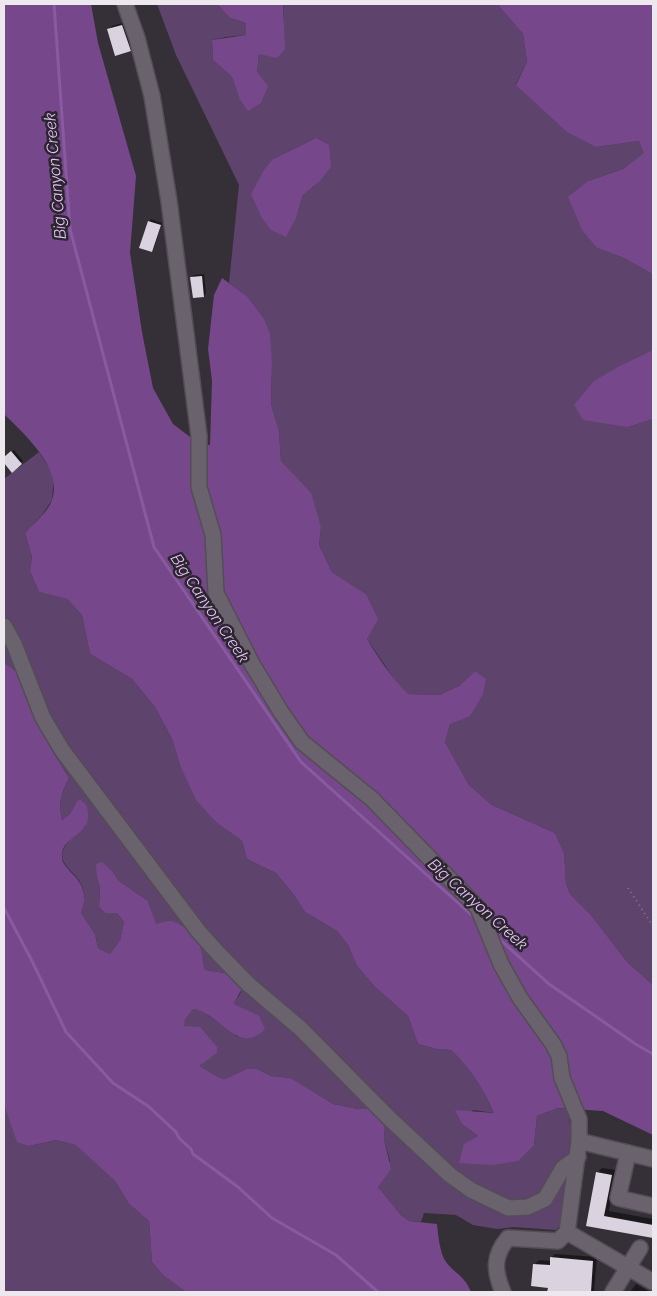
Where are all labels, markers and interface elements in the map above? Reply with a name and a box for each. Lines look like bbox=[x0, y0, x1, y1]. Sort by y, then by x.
water label: Big Canyon Creek bbox=[40, 111, 70, 240]
water label: Big Canyon Creek bbox=[167, 550, 254, 666]
water label: Big Canyon Creek bbox=[424, 854, 532, 954]

